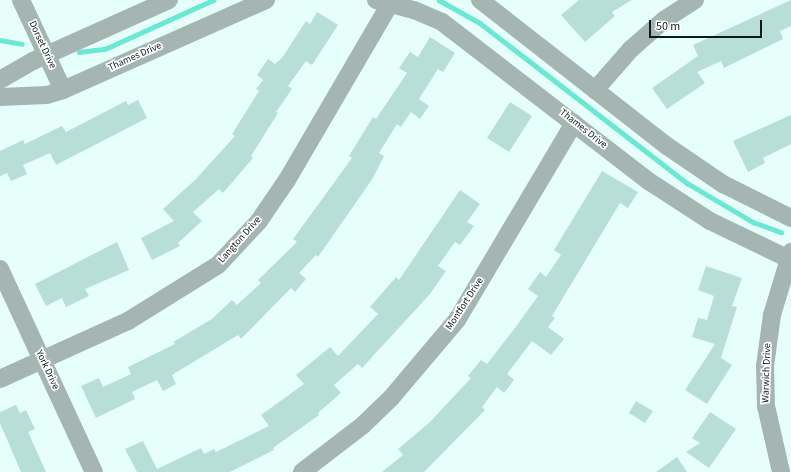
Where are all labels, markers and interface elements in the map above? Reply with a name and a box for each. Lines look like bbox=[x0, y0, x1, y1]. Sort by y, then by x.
scale bar bbox=[651, 12, 764, 38]
text: 50 m bbox=[656, 18, 680, 35]
street label: Dorset Drive bbox=[26, 19, 58, 71]
street label: Thames Drive bbox=[107, 40, 163, 74]
street label: Thames Drive bbox=[557, 107, 609, 151]
street label: Langton Drive bbox=[216, 214, 264, 266]
street label: Montfort Drive bbox=[444, 275, 486, 333]
street label: Warwich Drive bbox=[760, 343, 774, 403]
street label: York Drive bbox=[33, 348, 61, 392]

